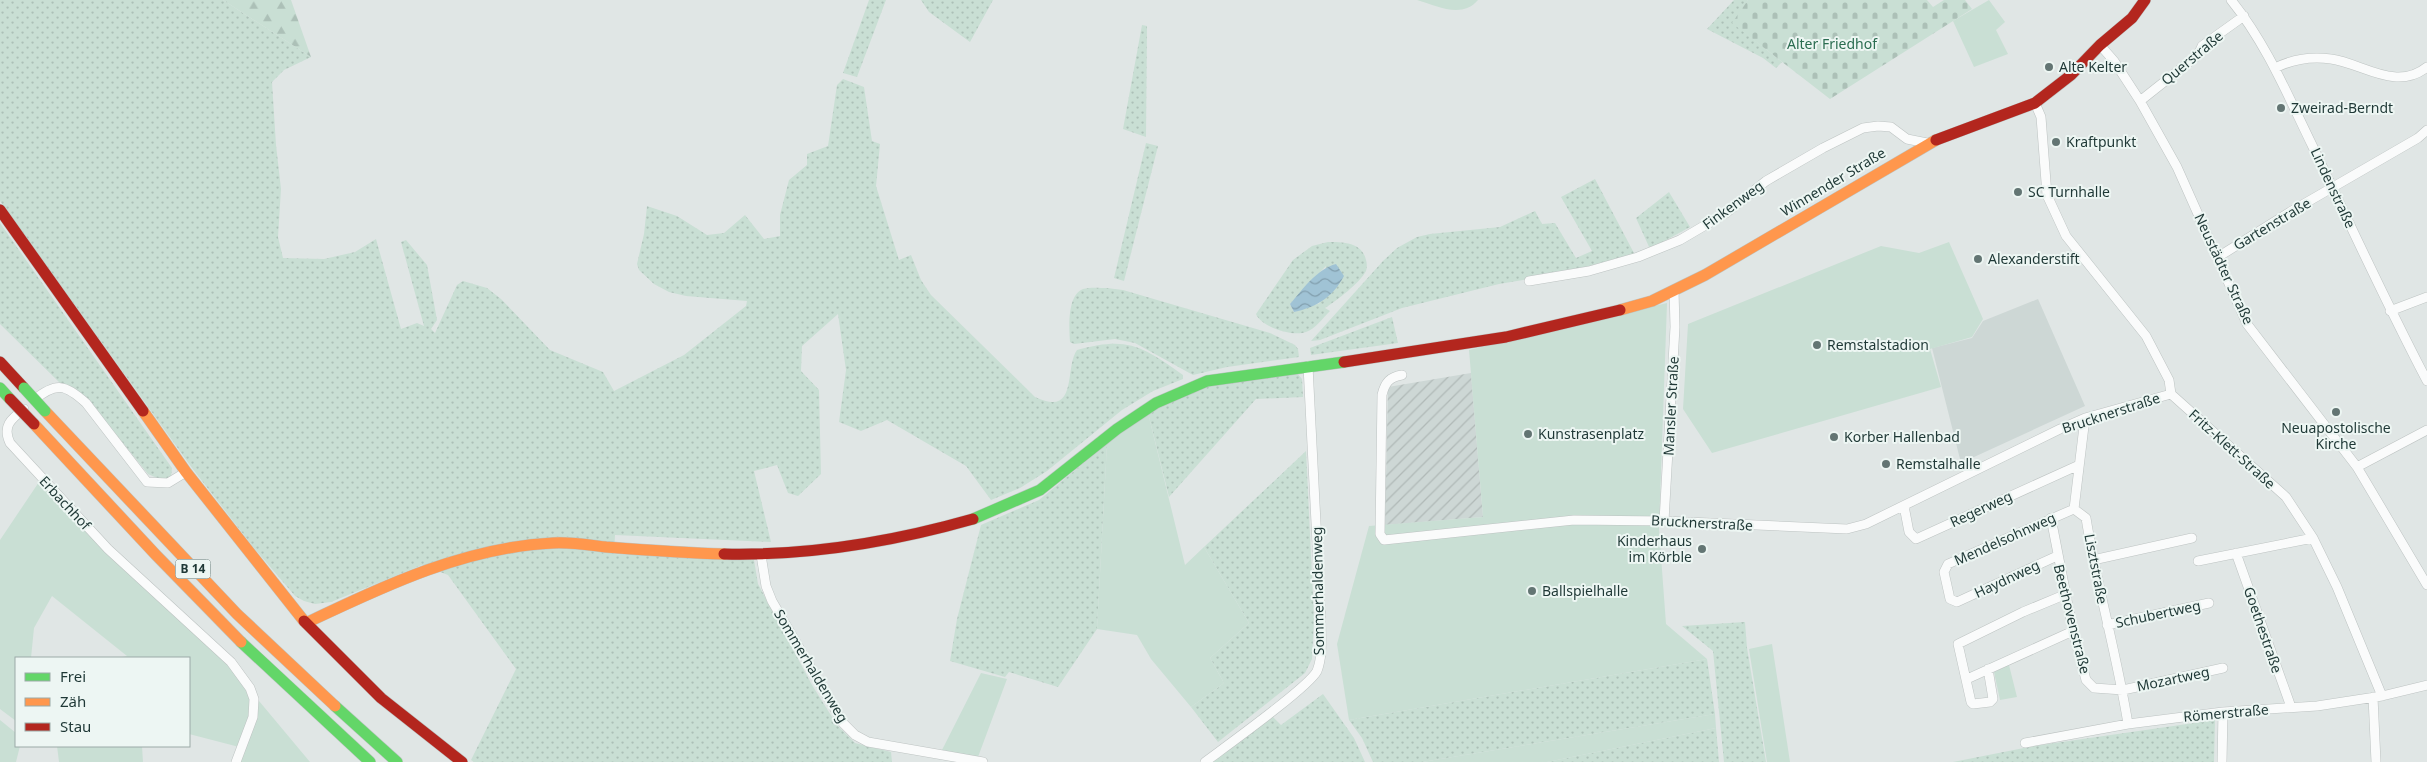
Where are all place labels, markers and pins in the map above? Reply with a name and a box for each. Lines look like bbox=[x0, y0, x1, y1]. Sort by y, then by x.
place label: Alte Kelter bbox=[2059, 57, 2127, 76]
marker: Alte Kelter bbox=[2043, 61, 2055, 73]
place label: Zweirad-Berndt bbox=[2291, 98, 2393, 117]
marker: Zweirad-Berndt bbox=[2275, 102, 2287, 114]
place label: Kraftpunkt bbox=[2066, 132, 2136, 151]
marker: Kraftpunkt bbox=[2050, 136, 2062, 148]
place label: SC Turnhalle bbox=[2028, 182, 2110, 201]
marker: SC Turnhalle bbox=[2012, 186, 2024, 198]
place label: Alexanderstift bbox=[1988, 249, 2080, 268]
marker: Alexanderstift bbox=[1972, 253, 1984, 265]
place label: Remstalstadion bbox=[1827, 335, 1929, 354]
marker: Remstalstadion bbox=[1811, 339, 1823, 351]
marker: Neuapostolische Kirche bbox=[2330, 406, 2342, 418]
place label: Neuapostolische Kirche bbox=[2281, 418, 2391, 453]
place label: Kunstrasenplatz bbox=[1538, 424, 1644, 443]
place label: Korber Hallenbad bbox=[1844, 427, 1960, 446]
marker: Kunstrasenplatz bbox=[1522, 428, 1534, 440]
marker: Korber Hallenbad bbox=[1828, 431, 1840, 443]
place label: Remstalhalle bbox=[1896, 454, 1981, 473]
marker: Remstalhalle bbox=[1880, 458, 1892, 470]
place label: Kinderhaus im Körble bbox=[1617, 531, 1692, 566]
marker: Kinderhaus im Körble bbox=[1696, 543, 1708, 555]
place label: Ballspielhalle bbox=[1542, 581, 1628, 600]
marker: Ballspielhalle bbox=[1526, 585, 1538, 597]

